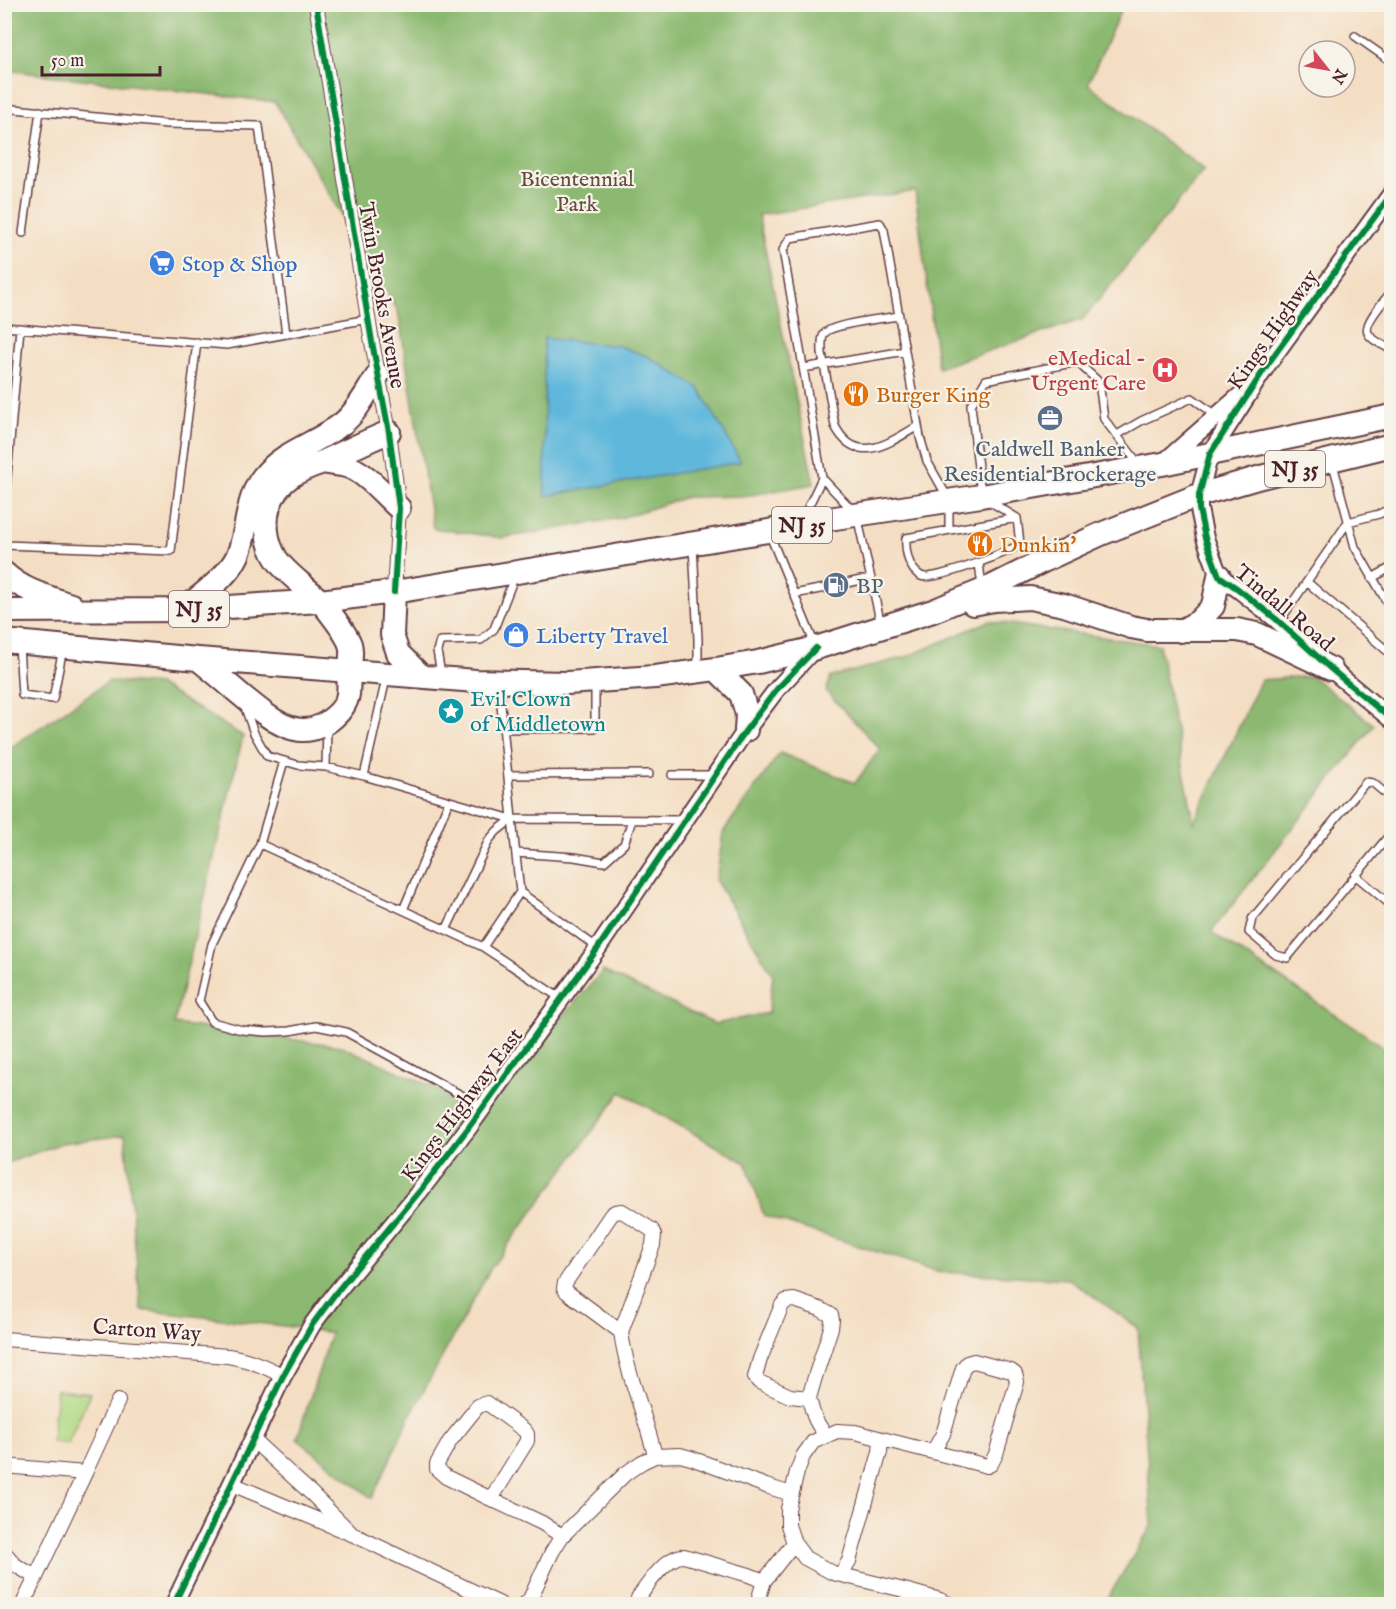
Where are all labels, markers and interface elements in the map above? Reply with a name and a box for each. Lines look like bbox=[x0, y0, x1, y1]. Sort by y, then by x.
scale bar bbox=[42, 39, 160, 77]
north arrow bbox=[1297, 39, 1357, 99]
text: 50 m bbox=[51, 50, 84, 73]
text: N bbox=[1326, 64, 1351, 87]
park label: Bicentennial Park bbox=[520, 166, 634, 219]
street label: Twin Brooks Avenue bbox=[351, 200, 411, 391]
supermarket icon: Stop & Shop bbox=[147, 248, 177, 278]
place label: Stop & Shop bbox=[182, 251, 297, 279]
street label: Kings Highway bbox=[1222, 264, 1326, 396]
place label: eMedical - Urgent Care bbox=[1030, 345, 1146, 398]
hospital icon: eMedical - Urgent Care bbox=[1150, 355, 1180, 385]
restaurant icon: Burger King bbox=[841, 379, 871, 409]
place label: Burger King bbox=[876, 382, 991, 410]
office icon: Caldwell Banker Residential Brockerage bbox=[1035, 403, 1065, 433]
place label: Caldwell Banker Residential Brockerage bbox=[944, 436, 1156, 489]
road number: NJ 35 bbox=[1265, 451, 1325, 487]
road number: NJ 35 bbox=[772, 507, 832, 543]
restaurant icon: Dunkin' bbox=[965, 529, 995, 559]
place label: Dunkin' bbox=[1000, 532, 1076, 560]
street label: Tindall Road bbox=[1228, 559, 1339, 658]
fuel station icon: BP bbox=[821, 570, 851, 600]
place label: BP bbox=[856, 573, 883, 601]
road number: NJ 35 bbox=[169, 591, 229, 627]
shop icon: Liberty Travel bbox=[501, 620, 531, 650]
place label: Liberty Travel bbox=[536, 623, 668, 651]
place label: Evil Clown of Middletown bbox=[470, 686, 606, 739]
place icon: Evil Clown of Middletown bbox=[436, 696, 466, 726]
street label: Kings Highway East bbox=[396, 1022, 530, 1188]
street label: Carton Way bbox=[92, 1313, 202, 1349]

